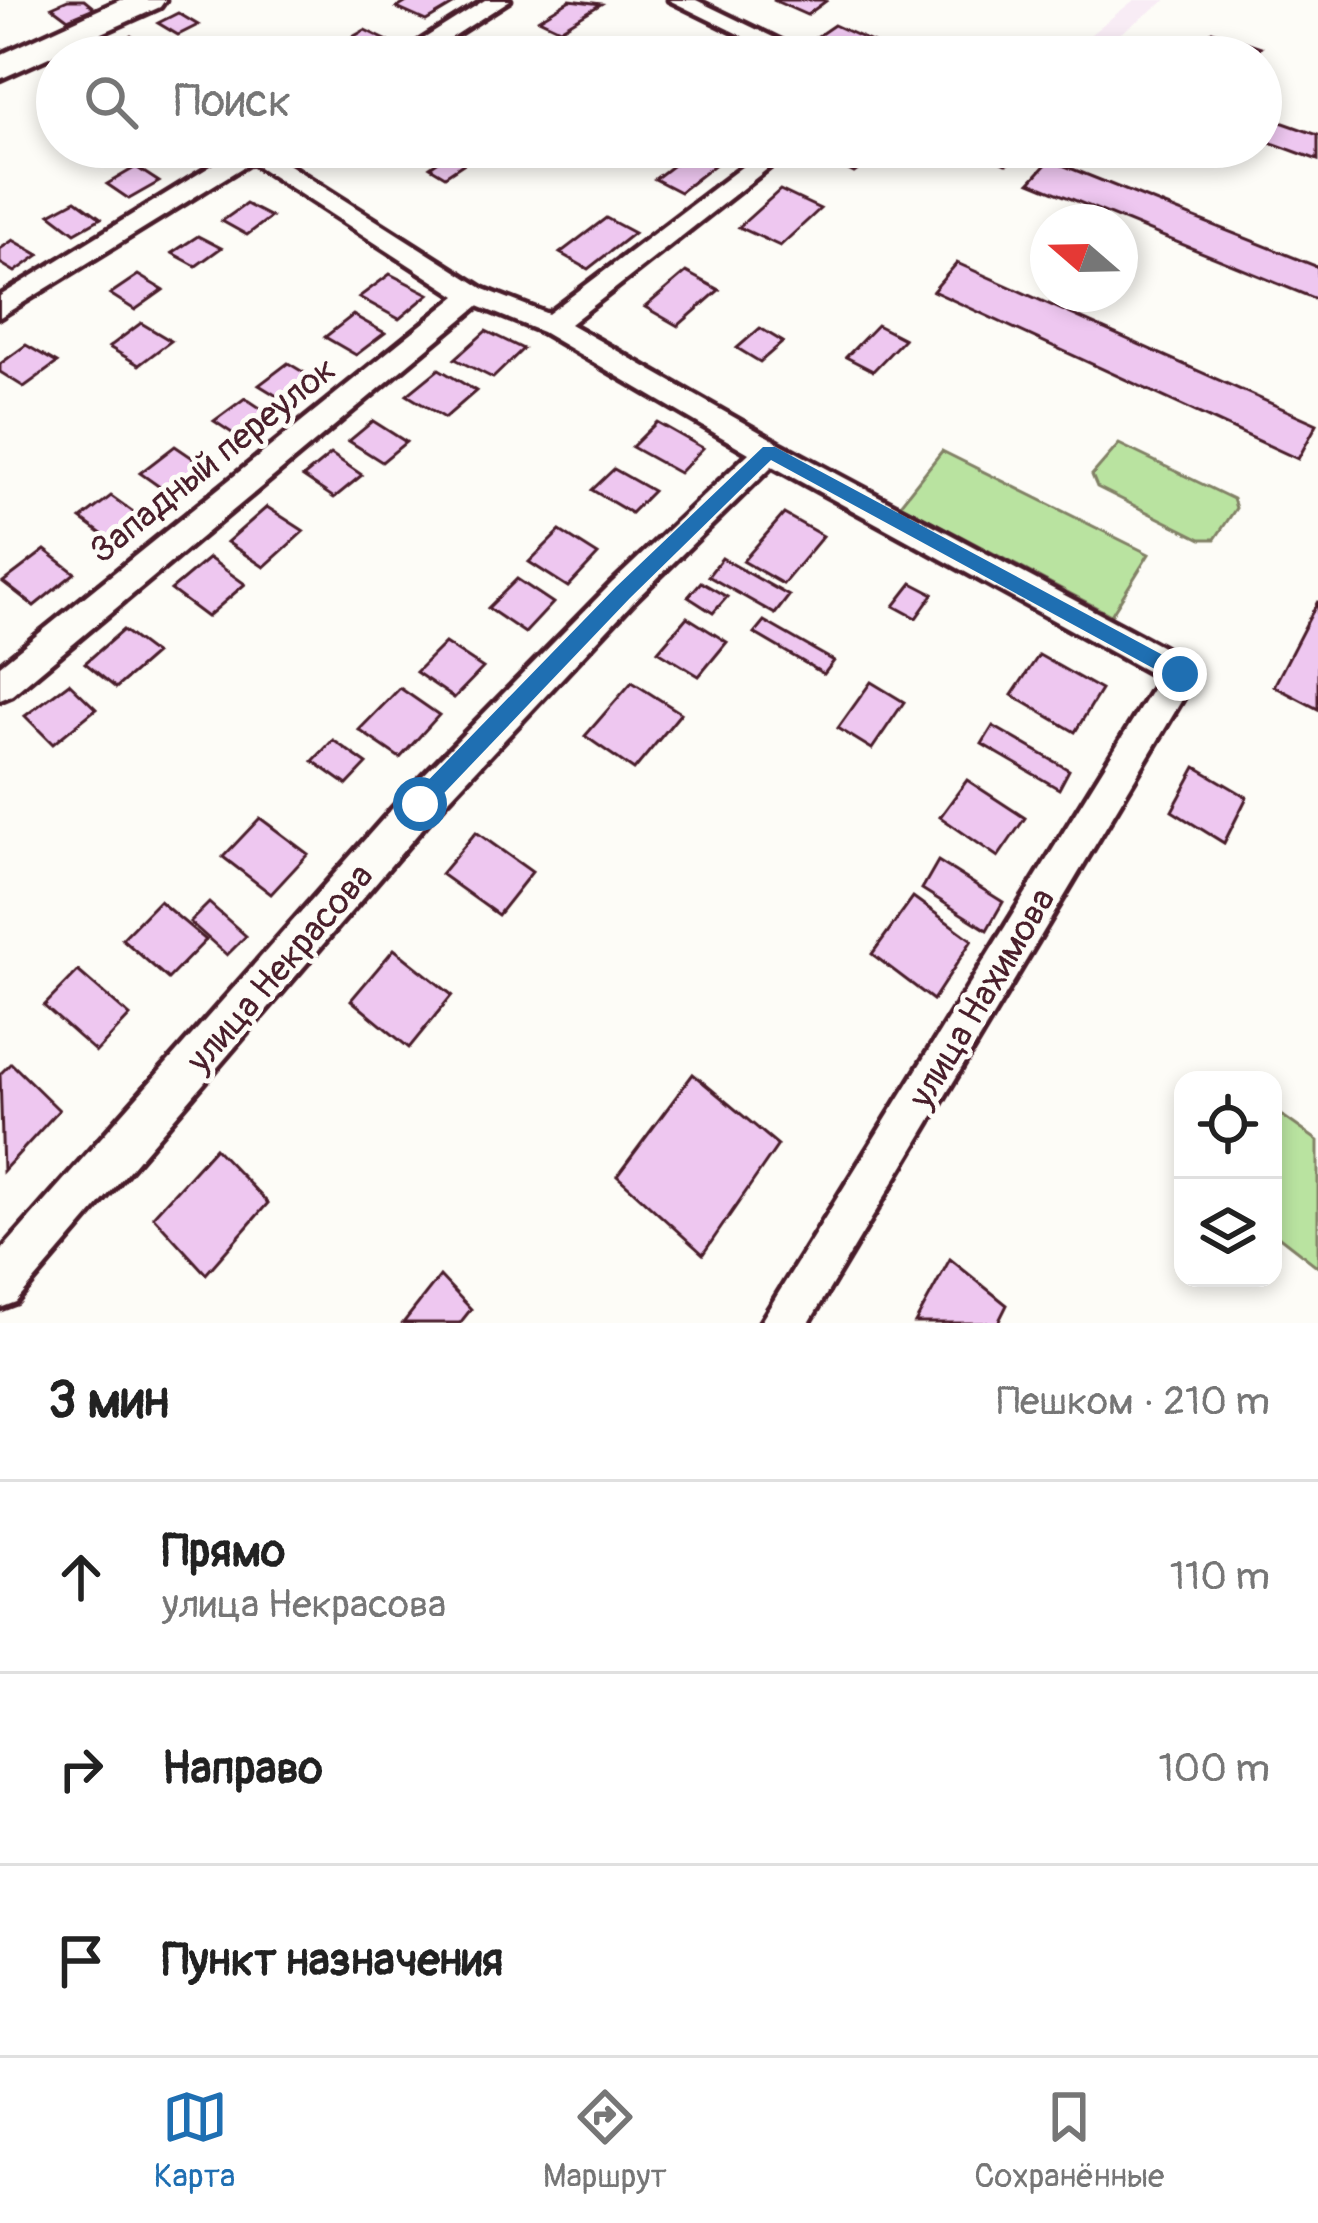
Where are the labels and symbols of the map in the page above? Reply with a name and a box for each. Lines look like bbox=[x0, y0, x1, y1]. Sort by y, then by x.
north arrow bbox=[1030, 204, 1138, 312]
street label: Западный переулок bbox=[81, 347, 345, 573]
route end bbox=[1153, 647, 1207, 701]
route start bbox=[393, 777, 447, 831]
street label: улица Некрасова bbox=[176, 854, 383, 1083]
street label: улица Нахимова bbox=[898, 880, 1065, 1117]

